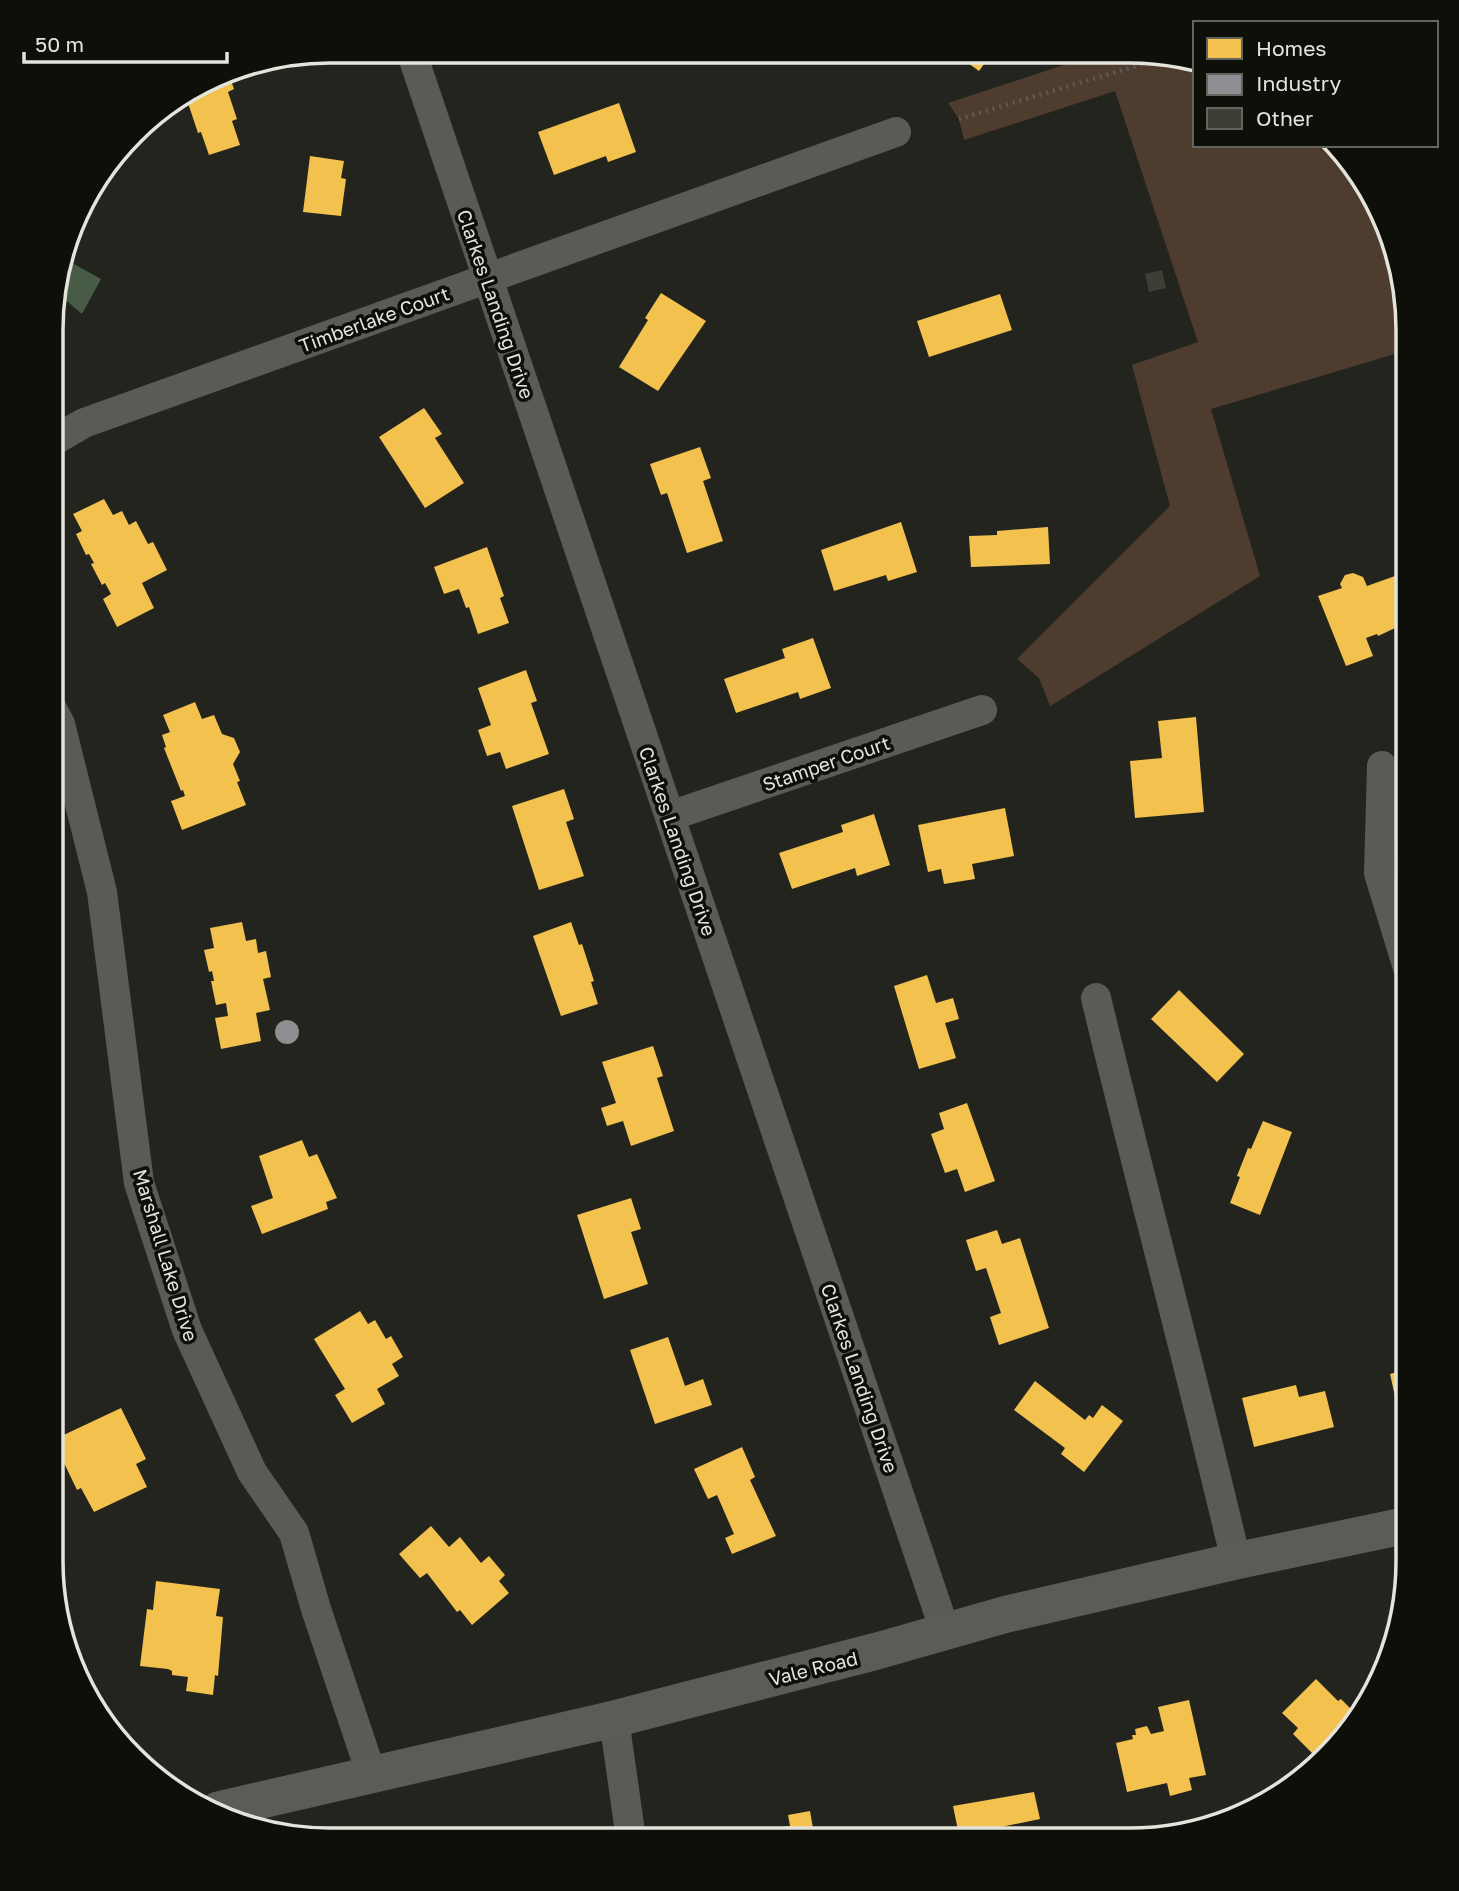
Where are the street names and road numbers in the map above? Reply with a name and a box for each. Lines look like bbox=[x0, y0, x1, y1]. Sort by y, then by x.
street label: Clarkes Landing Drive bbox=[453, 206, 539, 402]
street label: Timberlake Court bbox=[296, 281, 452, 357]
street label: Stamper Court bbox=[759, 730, 893, 796]
street label: Clarkes Landing Drive bbox=[635, 743, 721, 939]
street label: Marshall Lake Drive bbox=[129, 1166, 203, 1344]
street label: Clarkes Landing Drive bbox=[817, 1280, 903, 1476]
street label: Vale Road bbox=[766, 1646, 860, 1690]

